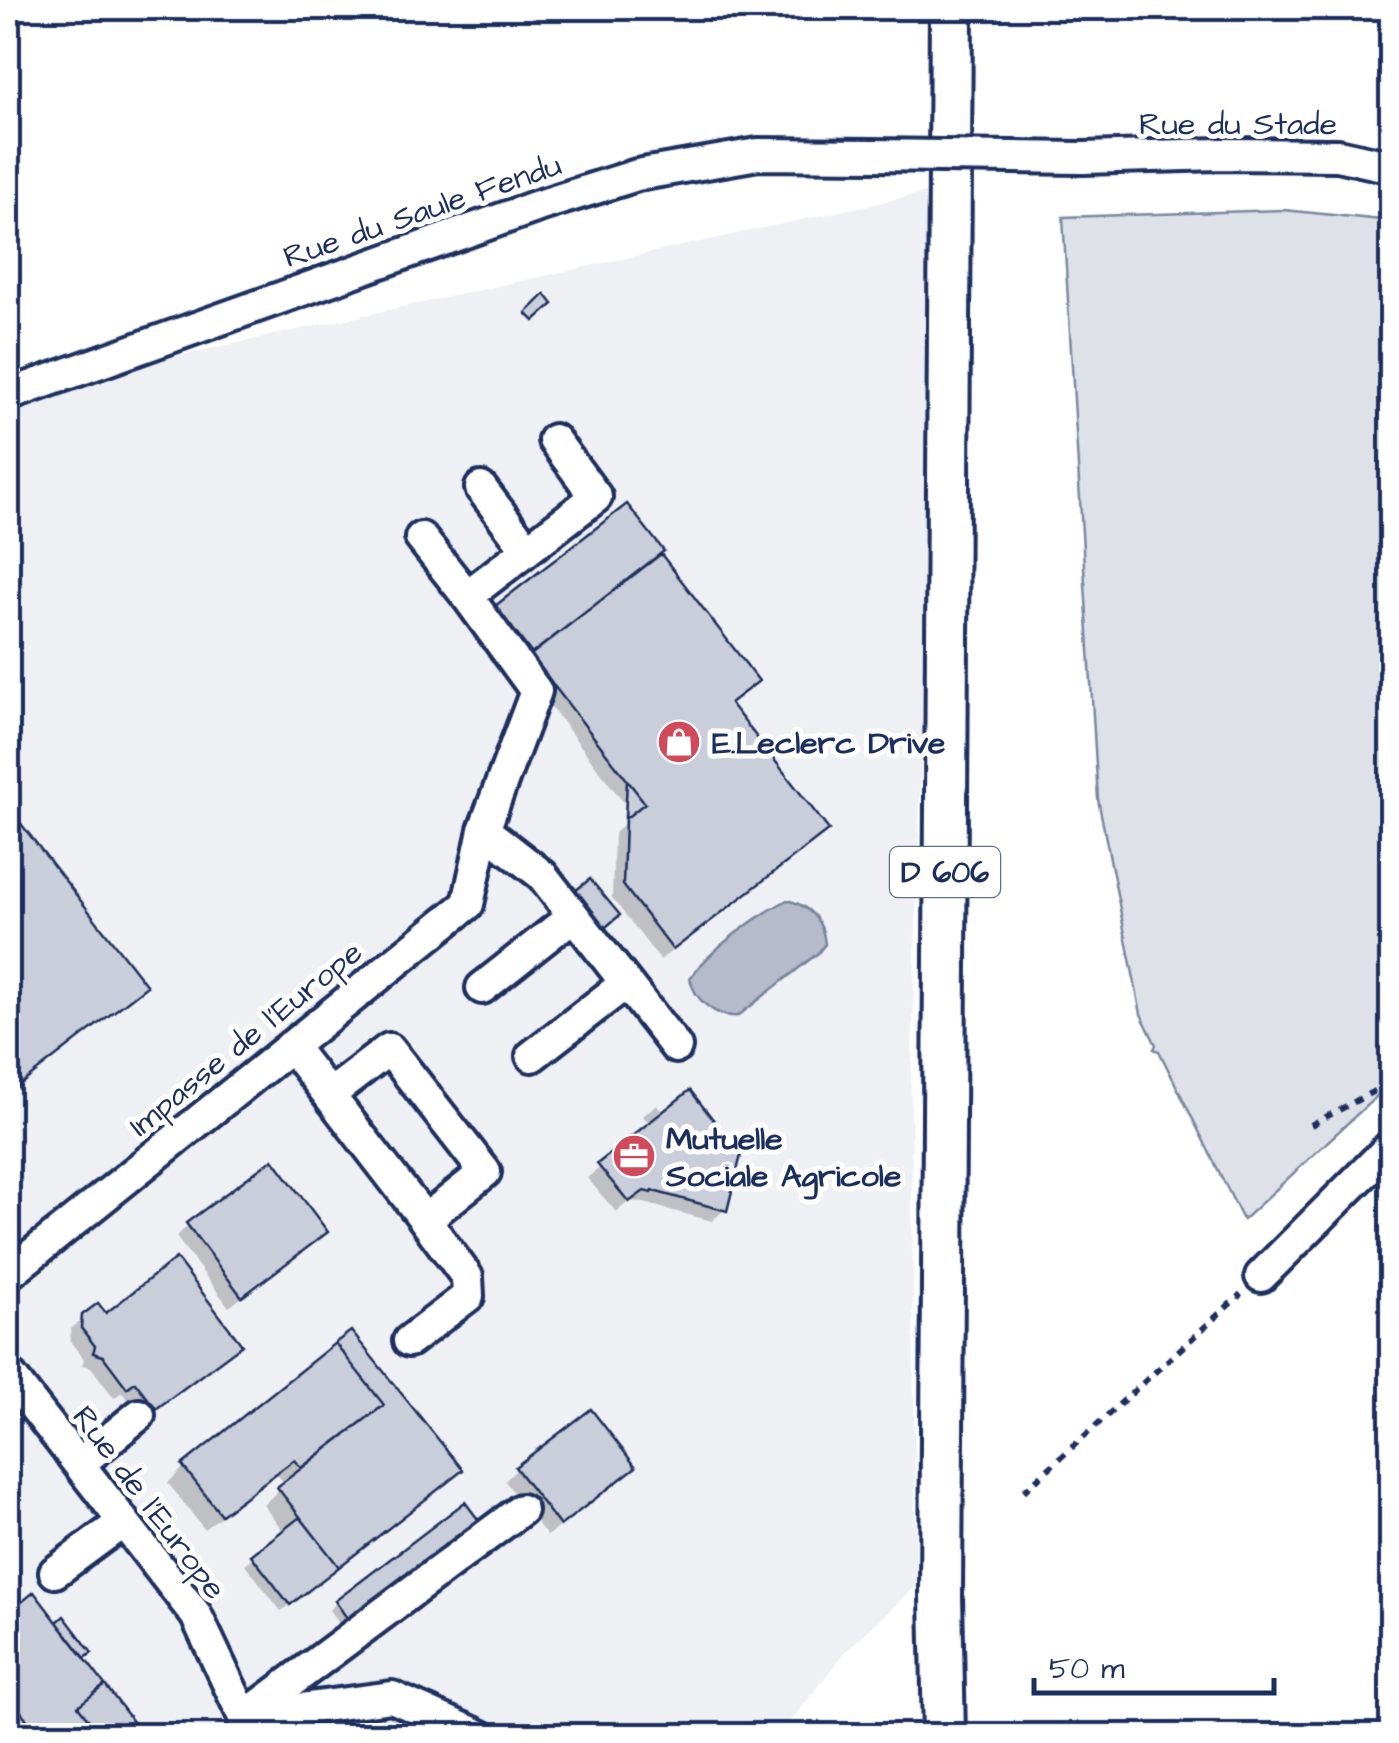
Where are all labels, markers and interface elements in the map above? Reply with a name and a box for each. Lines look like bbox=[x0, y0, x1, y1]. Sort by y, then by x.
street label: Rue du Stade bbox=[1139, 102, 1337, 147]
street label: Rue du Saule Fendu bbox=[278, 143, 567, 280]
shop icon: E.Leclerc Drive bbox=[656, 719, 702, 765]
place label: E.Leclerc Drive bbox=[712, 721, 945, 766]
road number: D 606 bbox=[890, 847, 1000, 897]
street label: Impasse de l'Europe bbox=[120, 931, 372, 1148]
place label: Mutuelle Sociale Agricole bbox=[665, 1117, 901, 1200]
office icon: Mutuelle Sociale Agricole bbox=[611, 1133, 657, 1179]
street label: Rue de l'Europe bbox=[61, 1397, 237, 1609]
scale bar bbox=[1034, 1633, 1274, 1695]
text: 50 m bbox=[1049, 1648, 1125, 1690]

